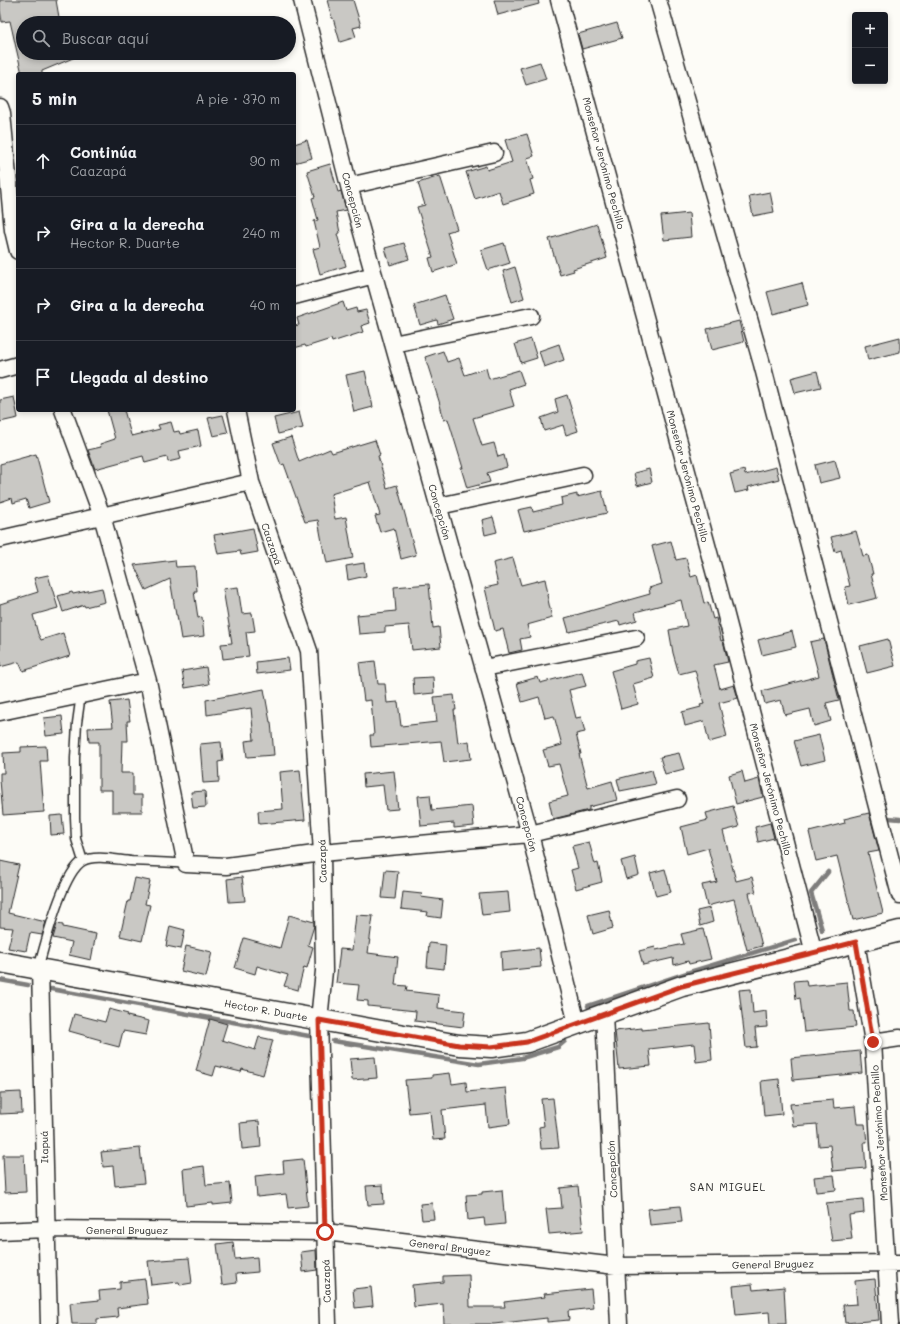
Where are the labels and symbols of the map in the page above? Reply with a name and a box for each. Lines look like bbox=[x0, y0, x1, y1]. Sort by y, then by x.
street label: Monseñor Jerónimo Pechillo bbox=[580, 95, 628, 231]
street label: Concepción bbox=[339, 171, 367, 229]
street label: Monseñor Jerónimo Pechillo bbox=[664, 408, 712, 544]
street label: Concepción bbox=[425, 483, 455, 541]
street label: Caazapá bbox=[258, 521, 286, 567]
street label: Monseñor Jerónimo Pechillo bbox=[747, 721, 795, 857]
street label: Concepción bbox=[513, 795, 541, 853]
street label: Caazapá bbox=[314, 839, 330, 883]
street label: Hector R. Duarte bbox=[223, 996, 309, 1024]
route end bbox=[864, 1033, 882, 1051]
street label: Monseñor Jerónimo Pechillo bbox=[867, 1064, 891, 1201]
street label: Itapuá bbox=[37, 1130, 51, 1164]
street label: Concepción bbox=[604, 1140, 620, 1198]
district label: SAN MIGUEL bbox=[690, 1179, 766, 1194]
street label: General Bruguez bbox=[86, 1223, 168, 1237]
route start bbox=[316, 1223, 334, 1241]
street label: General Bruguez bbox=[408, 1235, 492, 1259]
street label: General Bruguez bbox=[732, 1256, 815, 1272]
street label: Caazapá bbox=[318, 1259, 334, 1303]

